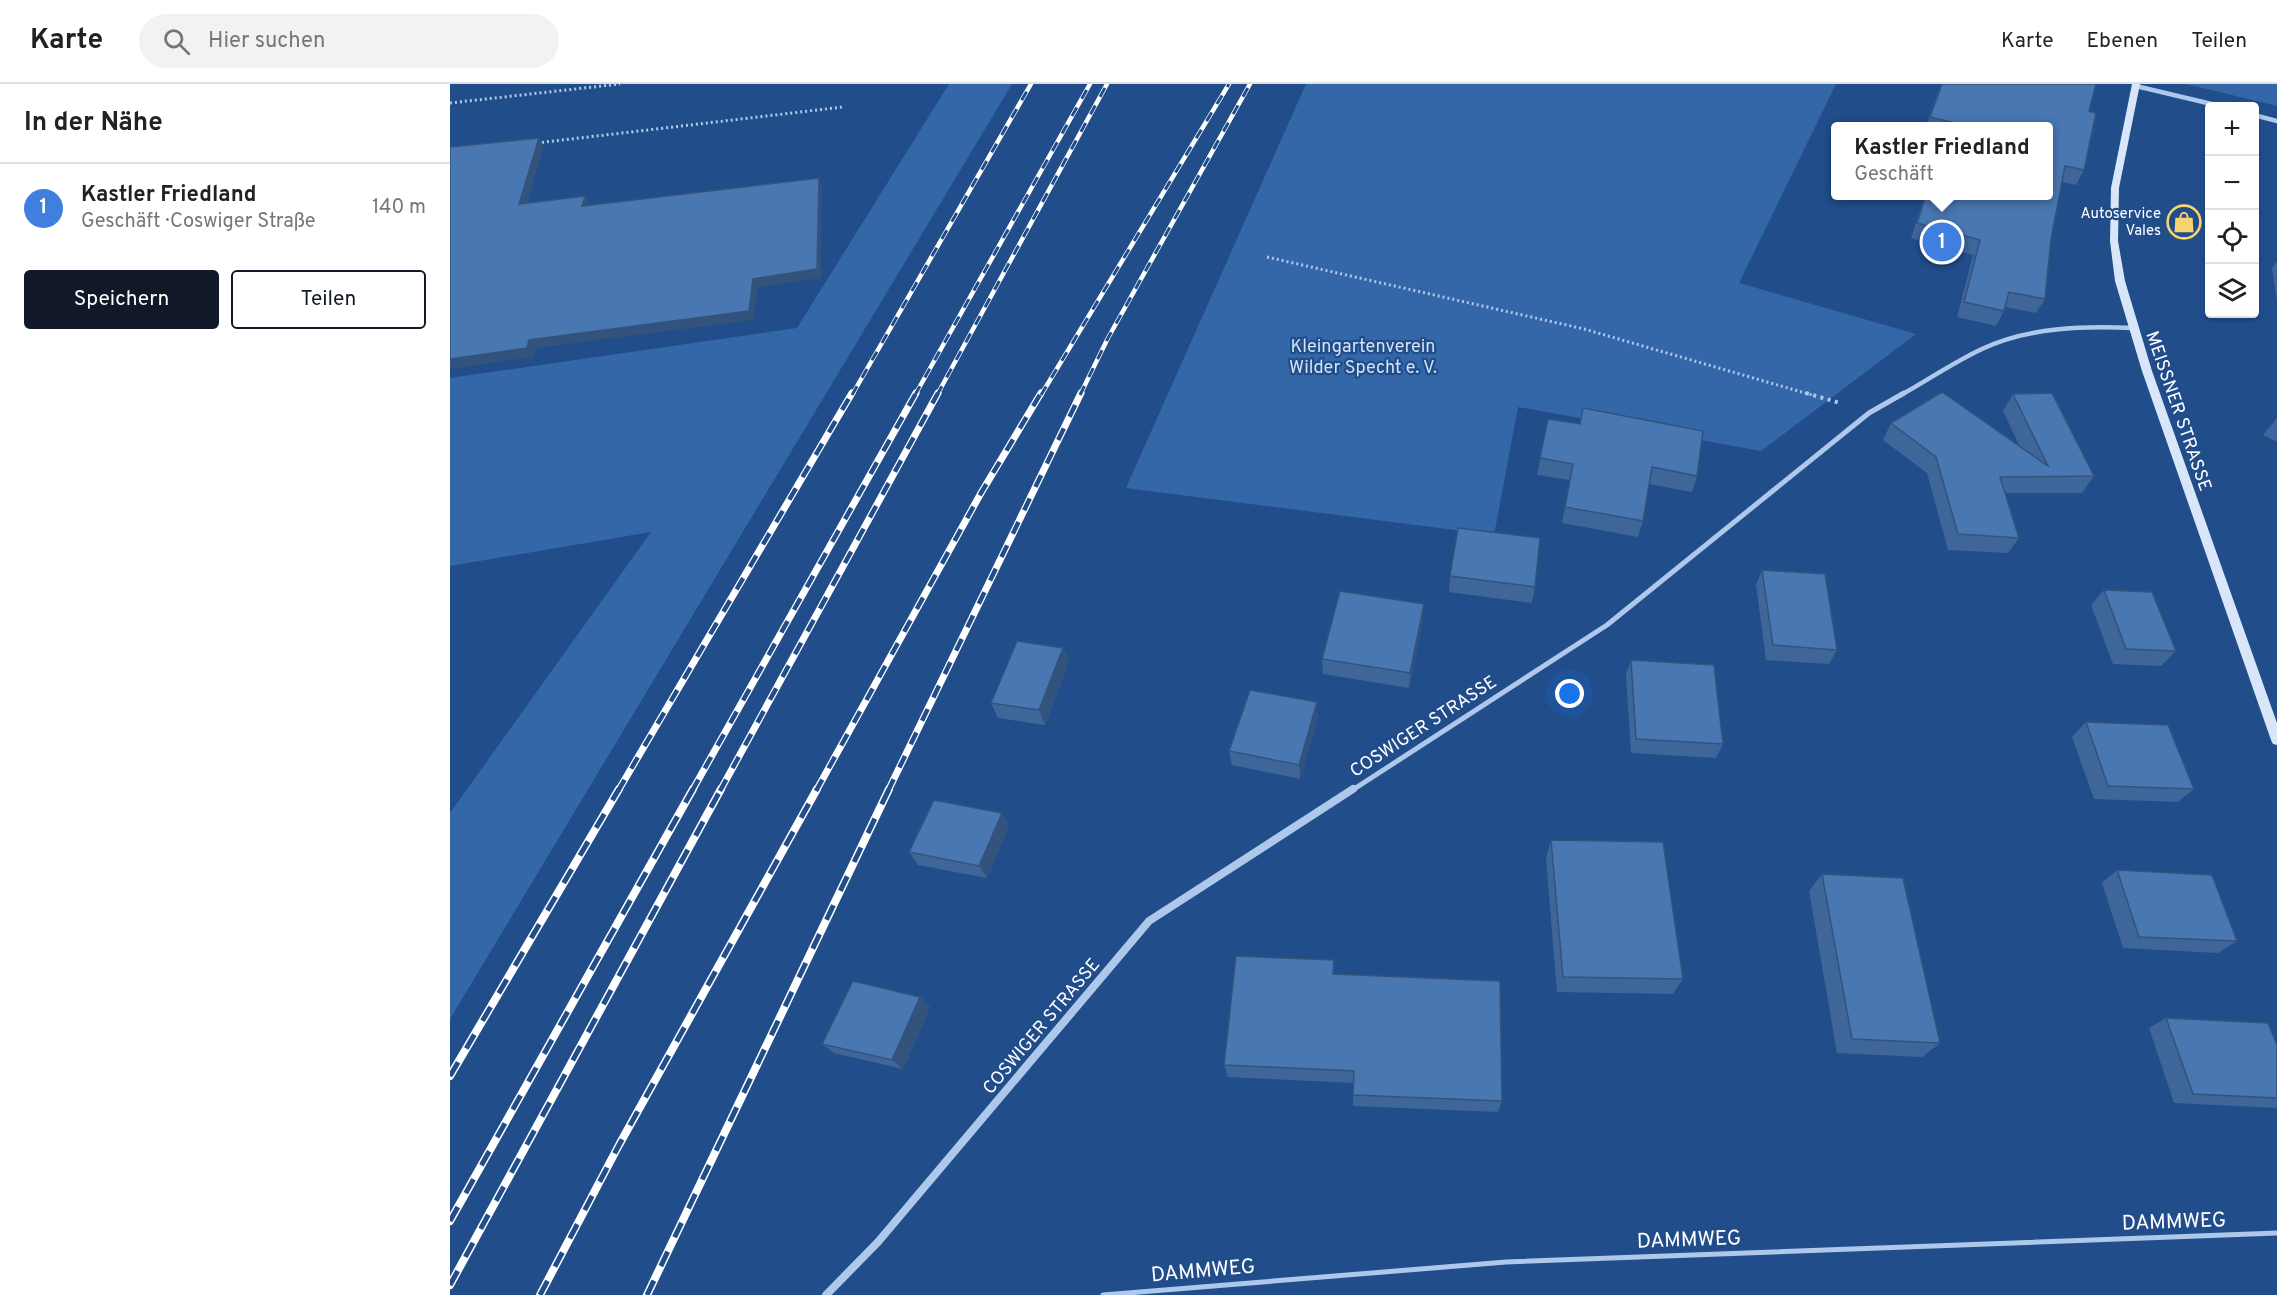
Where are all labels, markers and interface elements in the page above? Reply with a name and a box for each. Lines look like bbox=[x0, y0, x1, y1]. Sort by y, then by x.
search box bbox=[139, 14, 559, 68]
text: Karte bbox=[30, 23, 103, 59]
icon: search bbox=[160, 25, 193, 58]
text: Hier suchen bbox=[208, 28, 325, 55]
text: Karte bbox=[2001, 28, 2053, 55]
text: Ebenen bbox=[2086, 28, 2158, 55]
text: Teilen bbox=[2191, 28, 2247, 55]
map controls bbox=[2205, 102, 2259, 318]
button: + bbox=[2205, 102, 2259, 156]
text: In der Nähe bbox=[24, 107, 163, 140]
popup bbox=[1831, 122, 2053, 200]
text: Kastler Friedland bbox=[1854, 135, 2030, 162]
button: − bbox=[2205, 156, 2259, 210]
text: Geschäft bbox=[1854, 162, 1934, 188]
text: Kastler Friedland bbox=[81, 182, 257, 209]
text: 1 bbox=[40, 195, 48, 221]
text: 140 m bbox=[372, 195, 426, 221]
shop icon: Autoservice Vales bbox=[2166, 204, 2202, 240]
place label: Autoservice Vales bbox=[2080, 205, 2161, 241]
text: Geschäft · Coswiger Straße bbox=[81, 209, 315, 235]
button: locate bbox=[2205, 210, 2259, 264]
pin: 1 bbox=[1922, 220, 1962, 264]
button: layers bbox=[2205, 264, 2259, 318]
button: Speichern bbox=[24, 270, 219, 329]
button: Teilen bbox=[231, 270, 426, 329]
street label: MEISSNER STRASSE bbox=[2139, 328, 2216, 495]
park label: Kleingartenverein Wilder Specht e. V. bbox=[1289, 336, 1437, 380]
street label: COSWIGER STRASSE bbox=[1346, 671, 1502, 783]
your location bbox=[1555, 679, 1584, 708]
street label: COSWIGER STRASSE bbox=[978, 954, 1106, 1100]
street label: DAMMWEG bbox=[2121, 1207, 2227, 1238]
street label: DAMMWEG bbox=[1636, 1225, 1742, 1256]
street label: DAMMWEG bbox=[1150, 1253, 1256, 1289]

